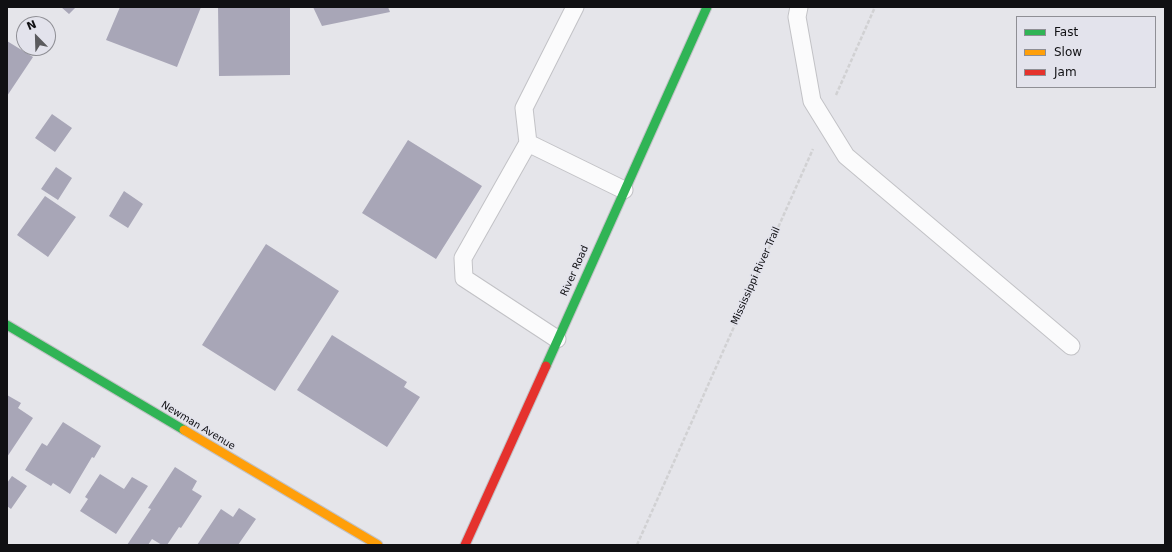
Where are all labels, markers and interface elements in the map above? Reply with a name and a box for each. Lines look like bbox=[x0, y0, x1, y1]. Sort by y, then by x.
north arrow bbox=[16, 16, 56, 56]
legend bbox=[1016, 16, 1156, 88]
text: N bbox=[25, 18, 38, 33]
text: Fast bbox=[1054, 25, 1078, 39]
text: Slow bbox=[1054, 45, 1082, 59]
text: Jam bbox=[1054, 65, 1077, 79]
street label: Mississippi River Trail bbox=[729, 225, 783, 327]
street label: River Road bbox=[559, 244, 591, 298]
street label: Newman Avenue bbox=[159, 399, 237, 453]

